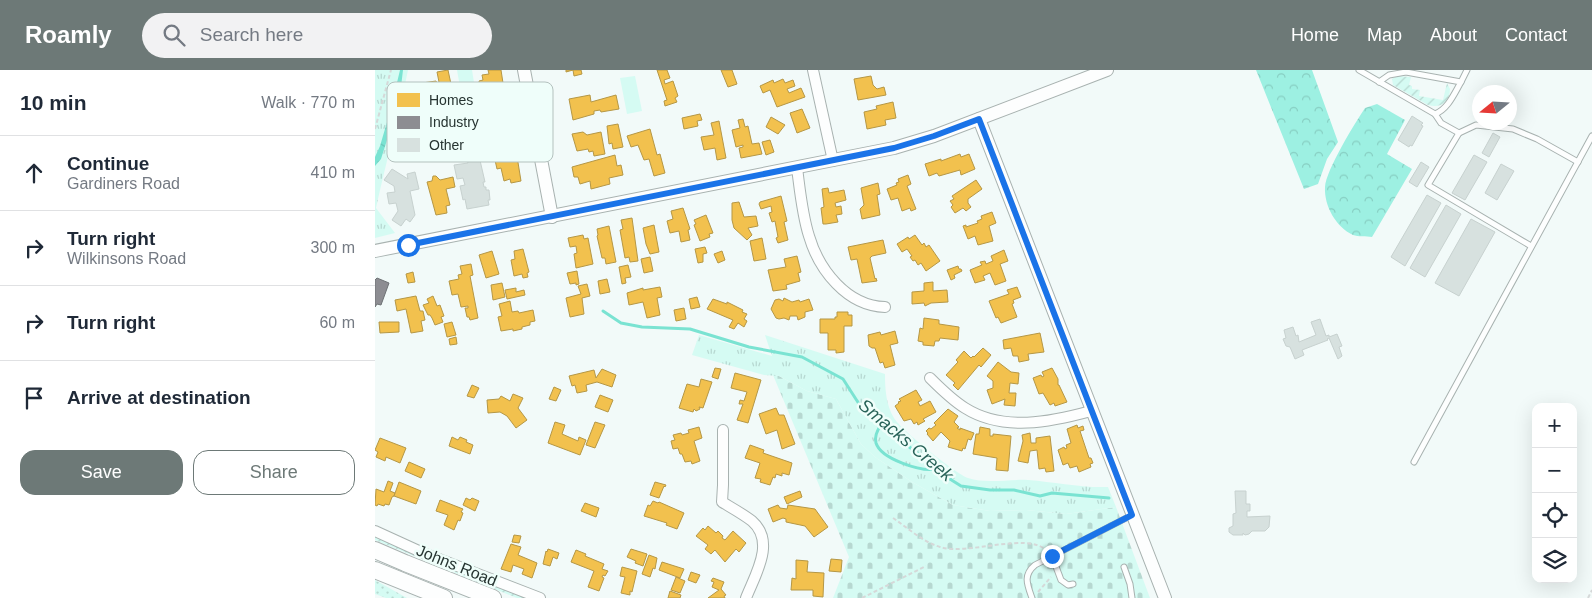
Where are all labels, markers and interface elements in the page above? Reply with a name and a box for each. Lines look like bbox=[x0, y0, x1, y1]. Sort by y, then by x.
search box bbox=[142, 13, 492, 58]
text: Roamly bbox=[25, 21, 112, 48]
icon: search bbox=[160, 21, 188, 49]
text: Search here bbox=[200, 24, 303, 45]
text: Home bbox=[1291, 25, 1339, 45]
text: Map bbox=[1367, 25, 1402, 45]
text: About bbox=[1430, 25, 1477, 45]
text: Contact bbox=[1505, 25, 1567, 45]
legend bbox=[387, 82, 553, 162]
north arrow bbox=[1472, 85, 1517, 130]
text: 10 min bbox=[20, 91, 87, 114]
text: Homes bbox=[429, 92, 473, 108]
text: Walk · 770 m bbox=[261, 94, 355, 111]
text: Industry bbox=[429, 114, 479, 130]
text: Other bbox=[429, 137, 464, 153]
text: Continue bbox=[67, 153, 149, 174]
icon: ahead bbox=[20, 159, 48, 187]
text: 410 m bbox=[311, 164, 355, 181]
text: Gardiners Road bbox=[67, 175, 180, 192]
text: Turn right bbox=[67, 228, 155, 249]
icon: right bbox=[20, 234, 48, 262]
route start bbox=[397, 234, 420, 257]
text: 300 m bbox=[311, 239, 355, 256]
text: Wilkinsons Road bbox=[67, 250, 186, 267]
icon: right bbox=[20, 309, 48, 337]
text: Turn right bbox=[67, 312, 155, 333]
text: 60 m bbox=[319, 314, 355, 331]
icon: arrive bbox=[20, 384, 48, 412]
text: Arrive at destination bbox=[67, 387, 251, 408]
water label: Smacks Creek bbox=[855, 395, 958, 486]
map controls bbox=[1532, 403, 1577, 583]
button: + bbox=[1532, 403, 1577, 448]
button: − bbox=[1532, 448, 1577, 493]
button: Save bbox=[20, 450, 183, 495]
button: Share bbox=[193, 450, 355, 495]
button: locate bbox=[1532, 493, 1577, 538]
button: layers bbox=[1532, 538, 1577, 583]
street label: Johns Road bbox=[414, 542, 500, 589]
route end bbox=[1041, 545, 1064, 568]

